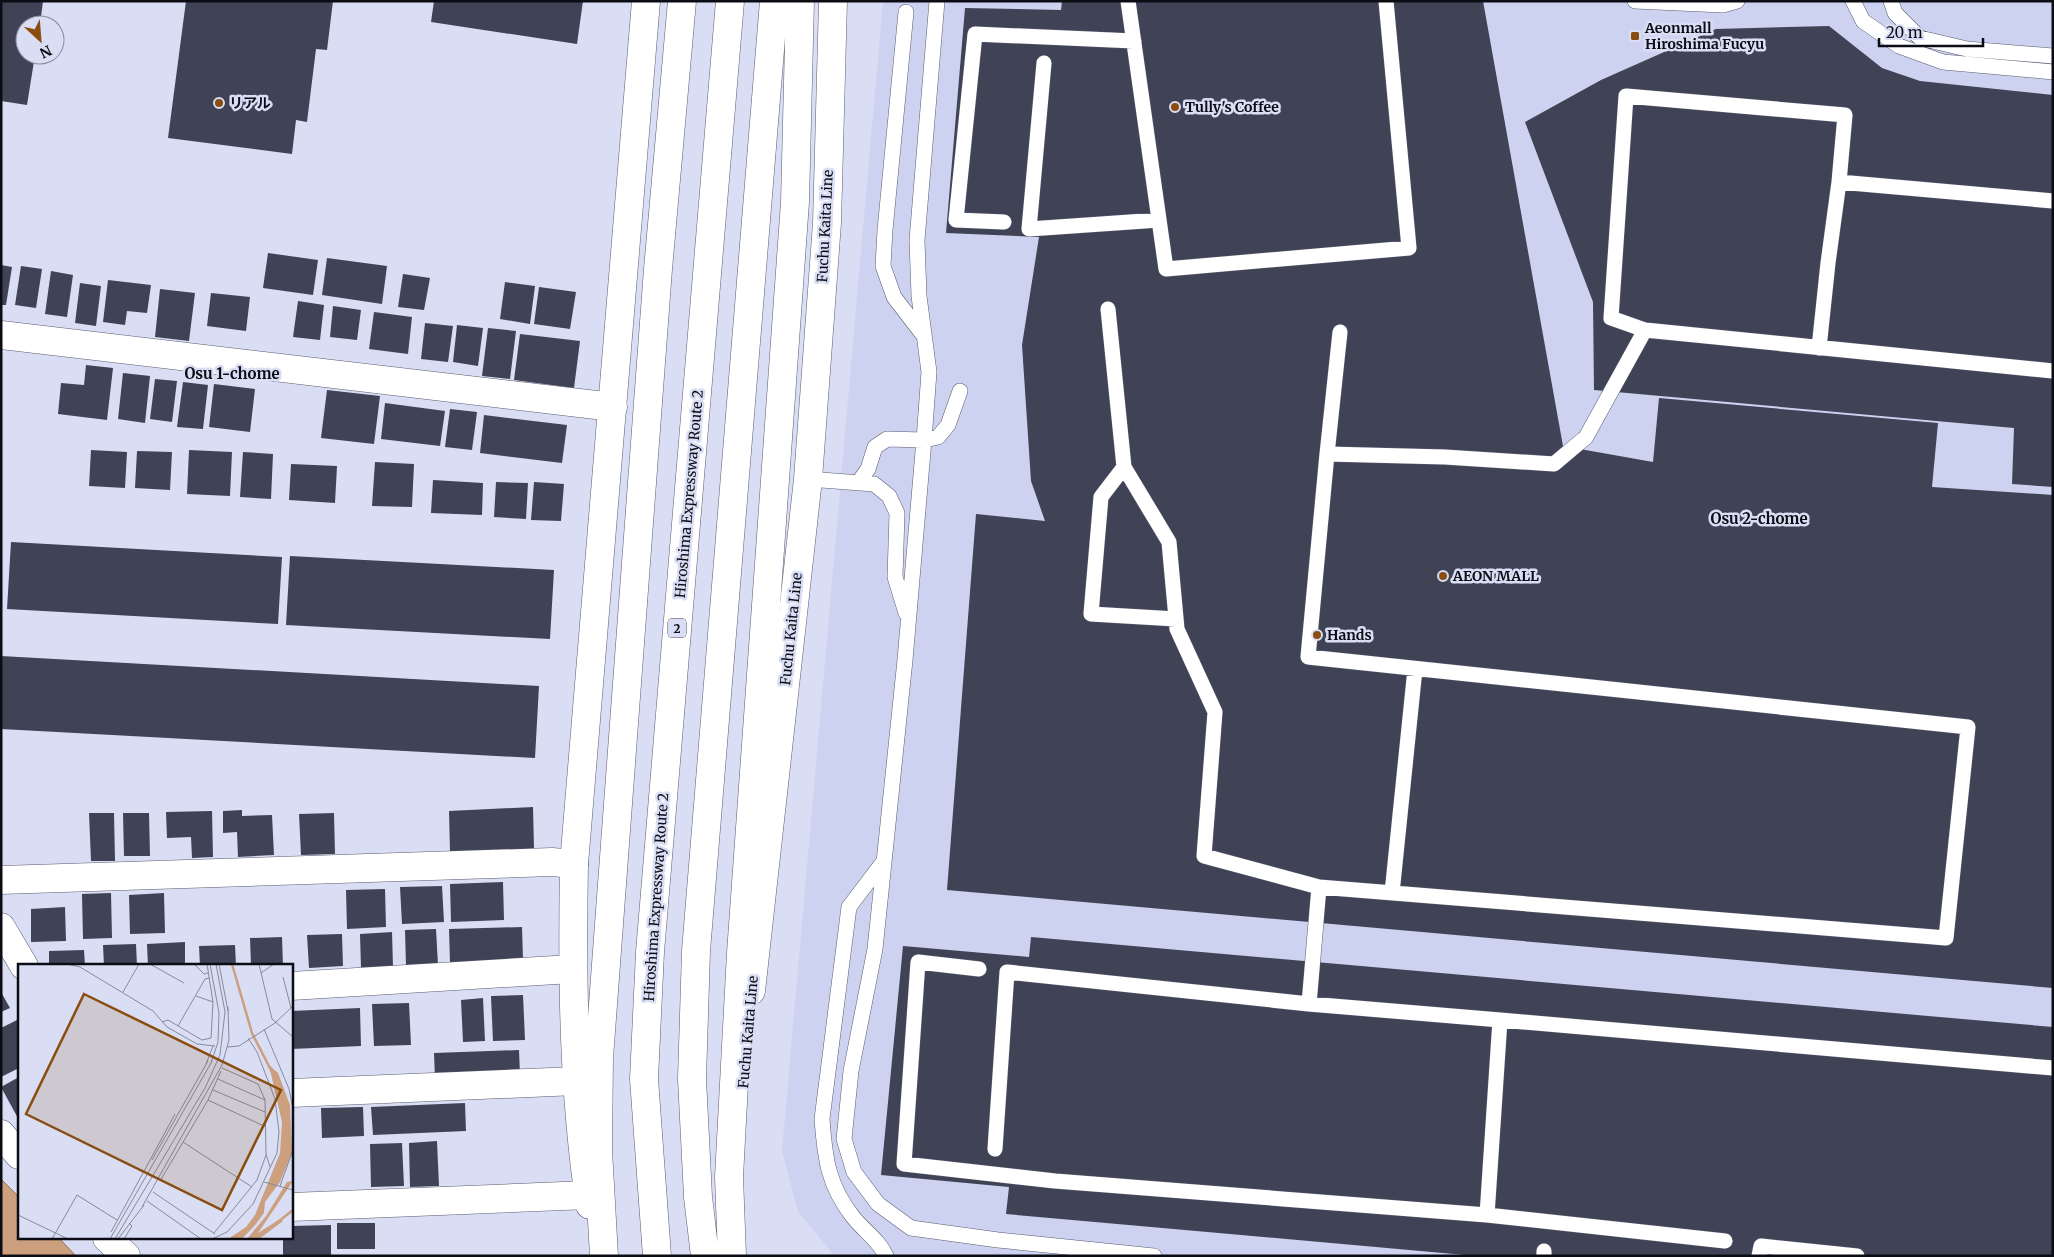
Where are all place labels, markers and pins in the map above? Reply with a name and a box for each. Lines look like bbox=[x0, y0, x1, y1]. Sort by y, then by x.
place label: Aeonmall Hiroshima Fucyu bbox=[1644, 19, 1764, 53]
marker: Aeonmall Hiroshima Fucyu bbox=[1629, 30, 1641, 42]
place label: リアル bbox=[229, 94, 271, 112]
marker: リアル bbox=[213, 97, 225, 109]
place label: Tully's Coffee bbox=[1185, 98, 1279, 116]
marker: Tully's Coffee bbox=[1169, 101, 1181, 113]
place label: AEON MALL bbox=[1452, 567, 1539, 585]
marker: AEON MALL bbox=[1437, 570, 1449, 582]
place label: Hands bbox=[1327, 626, 1372, 644]
marker: Hands bbox=[1311, 629, 1323, 641]

